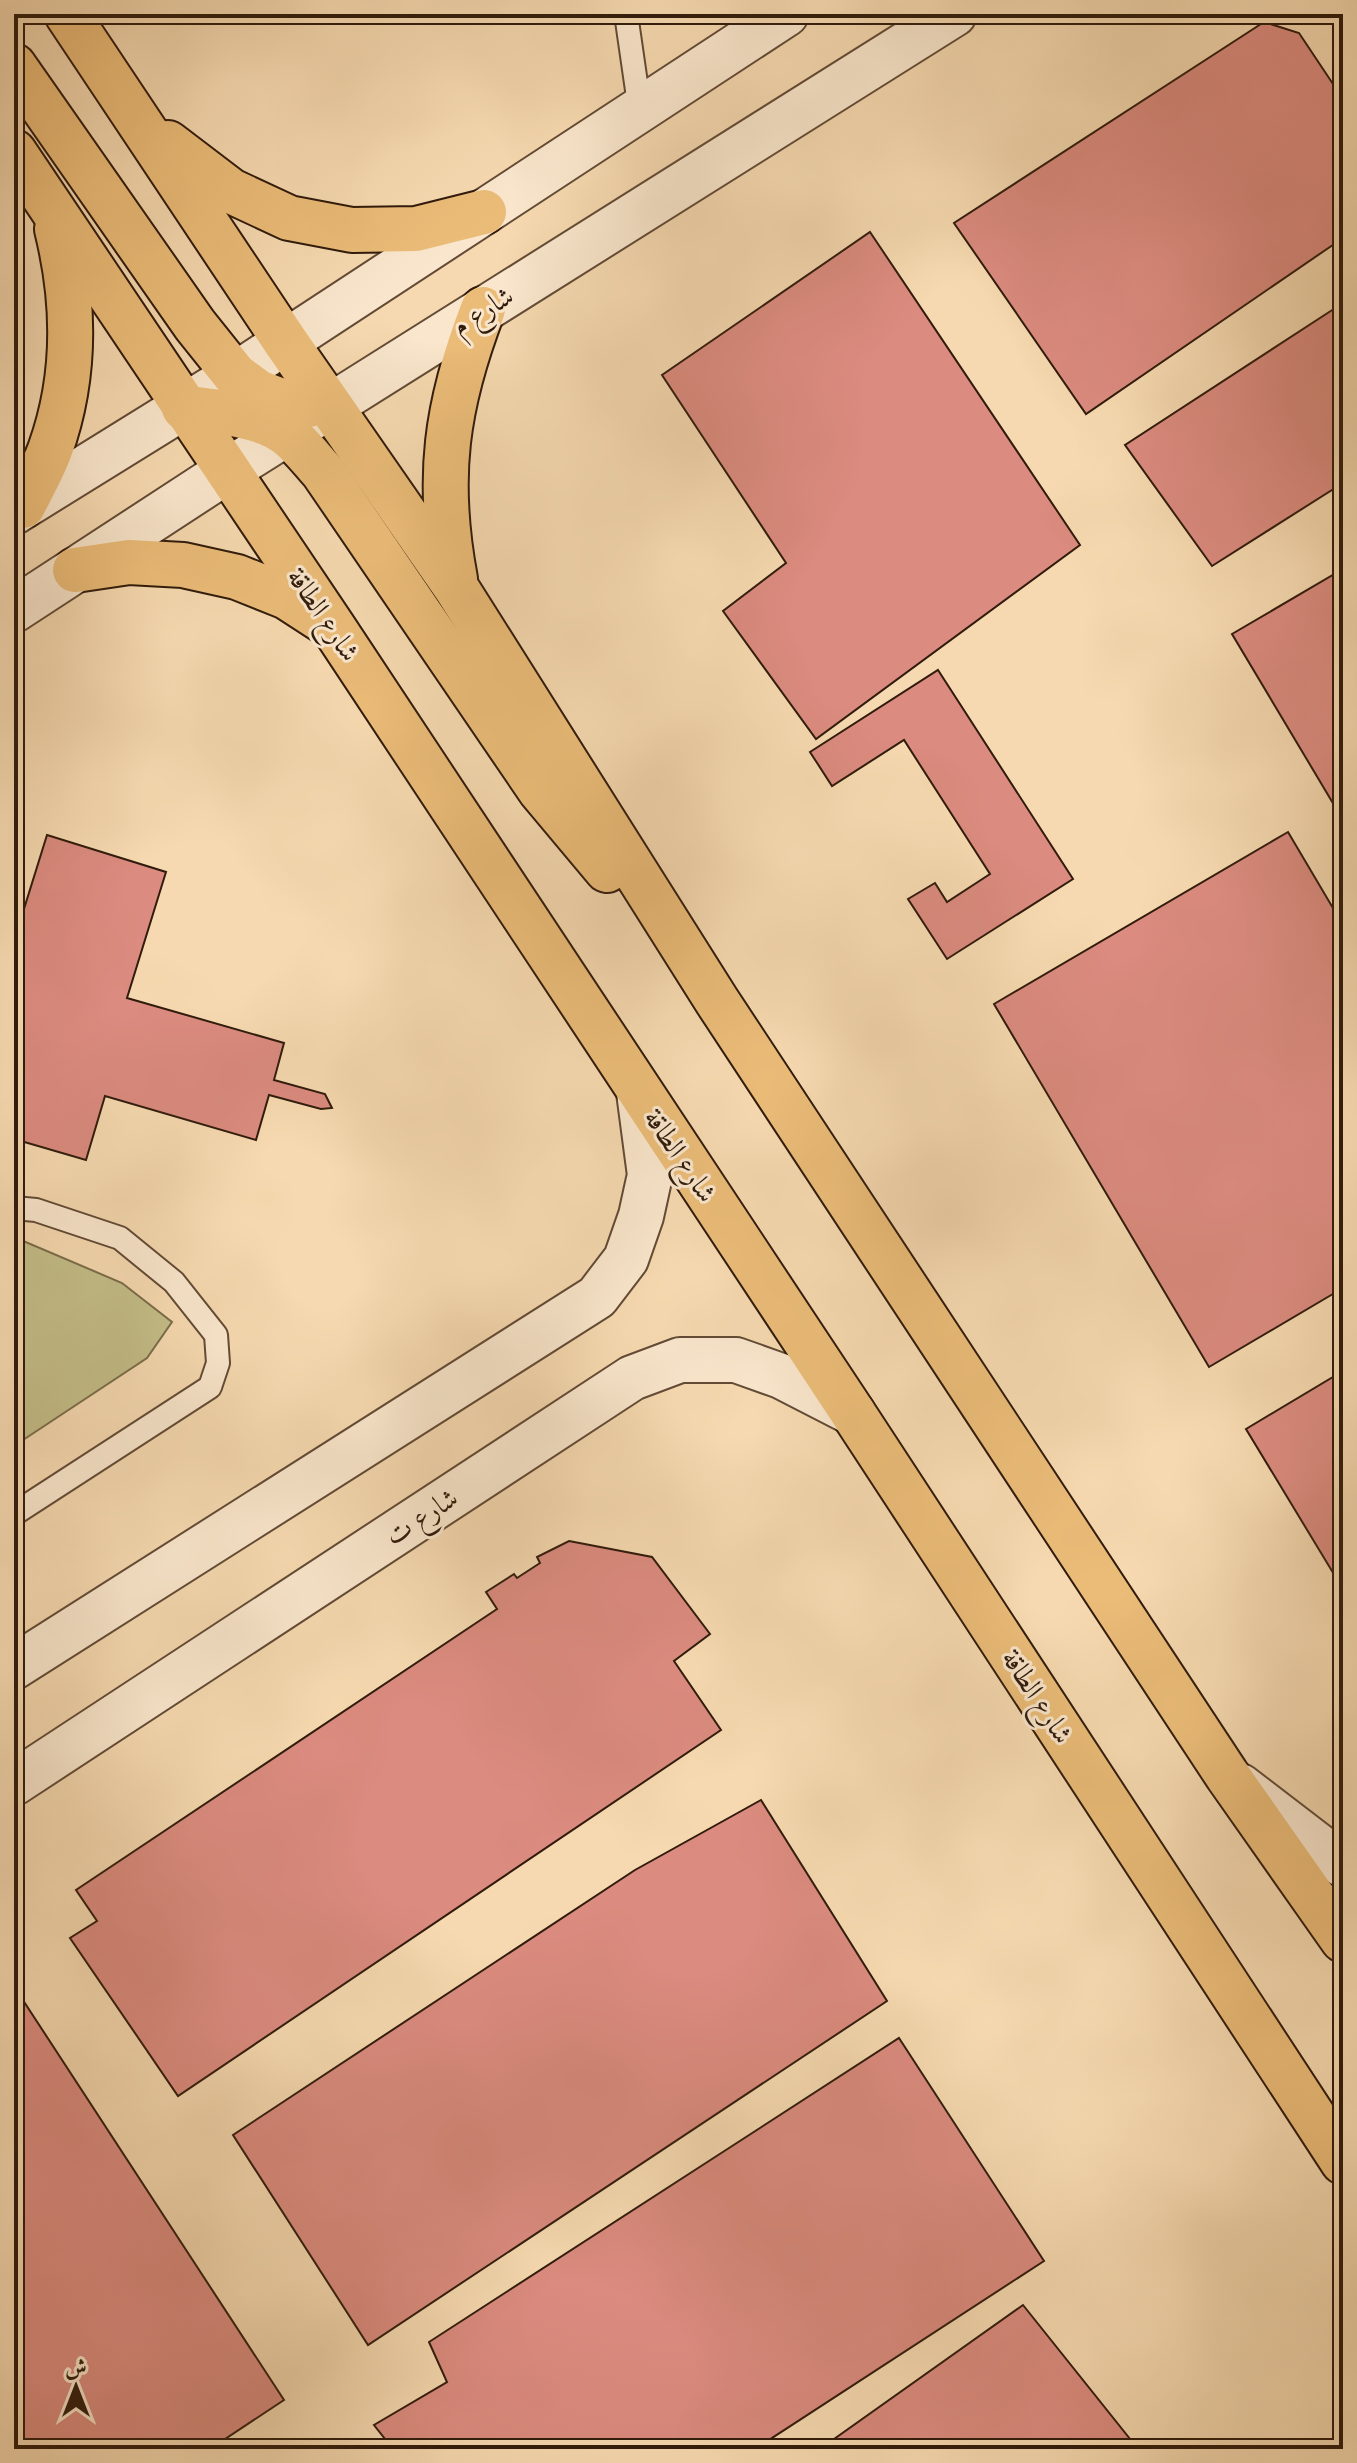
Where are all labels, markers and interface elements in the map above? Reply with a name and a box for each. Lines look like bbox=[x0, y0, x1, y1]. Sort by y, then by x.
street label: شارع م bbox=[444, 277, 524, 349]
street label: شارع الطاقة bbox=[274, 560, 369, 671]
street label: شارع الطاقة bbox=[631, 1101, 726, 1212]
street label: شارع ت bbox=[378, 1479, 468, 1558]
street label: شارع الطاقة bbox=[989, 1642, 1082, 1753]
north arrow bbox=[36, 2347, 116, 2427]
text: ش bbox=[65, 2353, 87, 2382]

